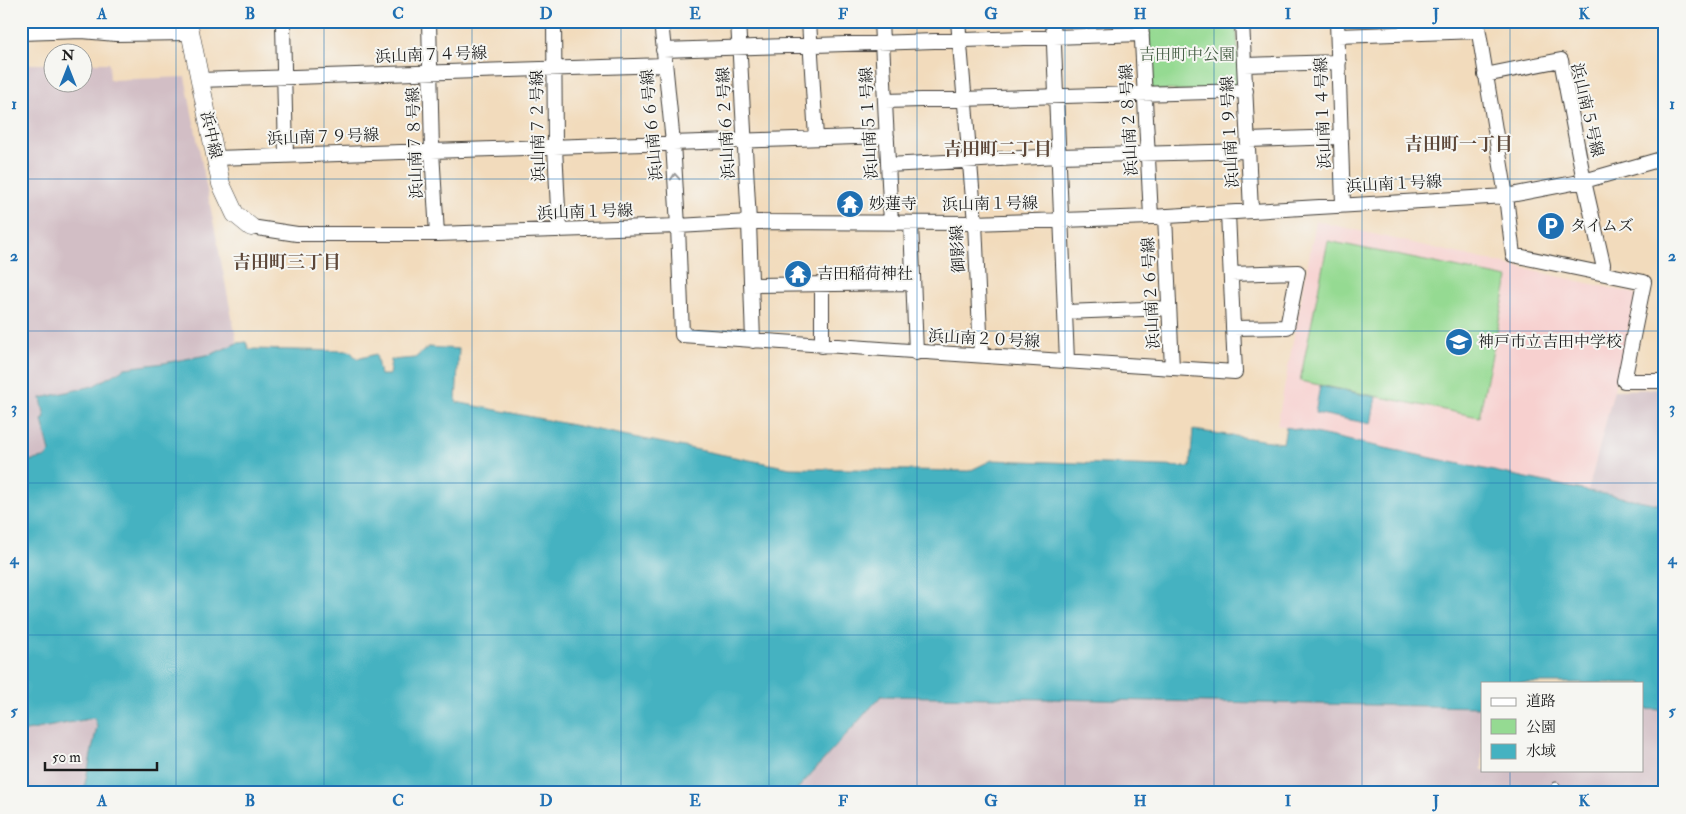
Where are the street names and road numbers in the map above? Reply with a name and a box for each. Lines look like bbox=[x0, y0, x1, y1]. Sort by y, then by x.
street label: 浜山南７４号線 bbox=[375, 43, 487, 67]
street label: 浜山南１４号線 bbox=[1311, 57, 1335, 169]
street label: 浜山南５号線 bbox=[1566, 61, 1608, 159]
street label: 浜山南２８号線 bbox=[1116, 64, 1142, 176]
street label: 浜山南６２号線 bbox=[713, 67, 739, 179]
street label: 浜山南５１号線 bbox=[856, 67, 882, 179]
street label: 浜山南６６号線 bbox=[637, 68, 667, 182]
street label: 浜山南７２号線 bbox=[527, 70, 549, 182]
street label: 浜山南１９号線 bbox=[1217, 76, 1243, 188]
street label: 浜山南７８号線 bbox=[403, 87, 427, 199]
street label: 浜中線 bbox=[196, 109, 226, 161]
street label: 浜山南７９号線 bbox=[267, 125, 379, 149]
street label: 浜山南１号線 bbox=[1346, 172, 1442, 196]
street label: 浜山南１号線 bbox=[942, 193, 1038, 215]
street label: 浜山南１号線 bbox=[537, 200, 633, 224]
street label: 御影線 bbox=[947, 225, 969, 273]
street label: 浜山南２６号線 bbox=[1138, 237, 1164, 349]
street label: 浜山南２０号線 bbox=[928, 326, 1040, 352]

